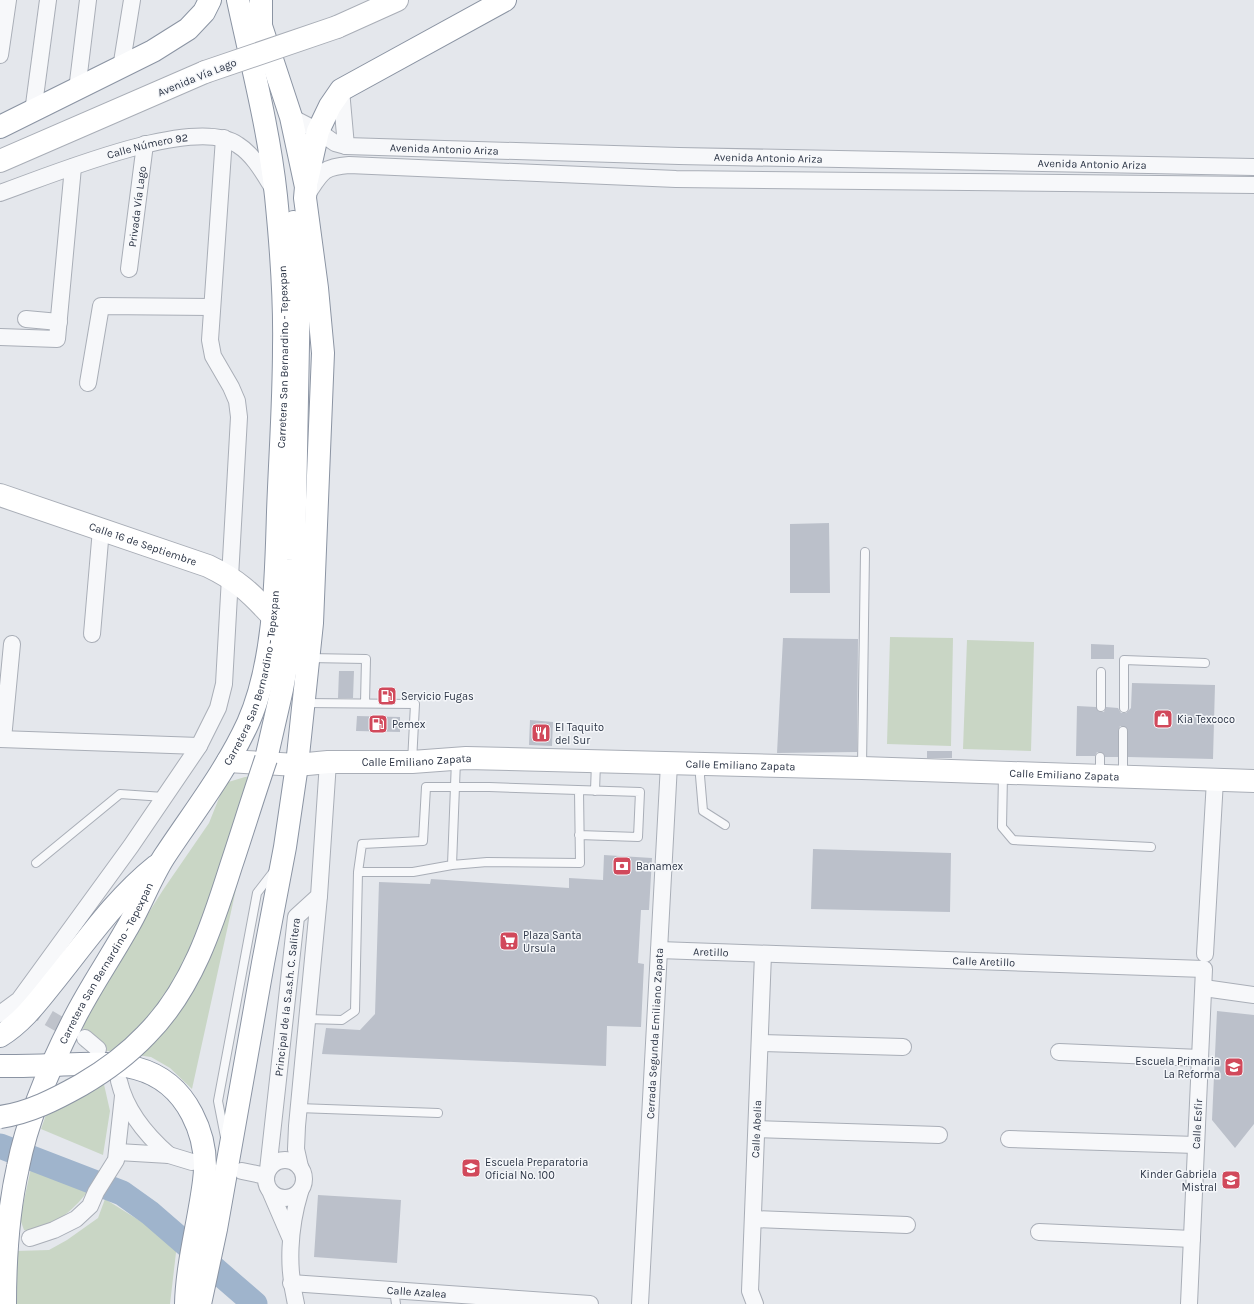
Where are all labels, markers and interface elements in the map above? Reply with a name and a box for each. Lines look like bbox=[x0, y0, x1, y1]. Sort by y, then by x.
street label: Avenida Vía Lago bbox=[156, 56, 239, 99]
street label: Calle Número 92 bbox=[105, 131, 189, 162]
street label: Avenida Antonio Ariza bbox=[390, 141, 499, 158]
street label: Avenida Antonio Ariza bbox=[714, 151, 823, 166]
street label: Avenida Antonio Ariza bbox=[1038, 157, 1147, 172]
street label: Privada Vía Lago bbox=[126, 165, 149, 248]
street label: Carretera San Bernardino - Tepexpan bbox=[275, 265, 291, 449]
street label: Calle 16 de Septiembre bbox=[87, 520, 199, 569]
street label: Carretera San Bernardino - Tepexpan bbox=[221, 590, 282, 768]
fuel station icon: Servicio Fugas bbox=[376, 685, 398, 707]
place label: Servicio Fugas bbox=[401, 690, 474, 703]
shop icon: Kia Texcoco bbox=[1152, 708, 1174, 730]
fuel station icon: Pemex bbox=[367, 713, 389, 735]
place label: Kia Texcoco bbox=[1177, 713, 1235, 726]
place label: Pemex bbox=[392, 718, 426, 731]
place label: El Taquito del Sur bbox=[555, 721, 604, 747]
restaurant icon: El Taquito del Sur bbox=[530, 722, 552, 744]
street label: Calle Emiliano Zapata bbox=[362, 752, 472, 769]
street label: Calle Emiliano Zapata bbox=[685, 758, 796, 773]
street label: Calle Emiliano Zapata bbox=[1009, 767, 1120, 784]
bank icon: Banamex bbox=[611, 855, 633, 877]
place label: Banamex bbox=[636, 860, 684, 873]
street label: Carretera San Bernardino - Tepexpan bbox=[57, 880, 156, 1046]
street label: Principal de la S.a.s.h. C. Salitera bbox=[272, 917, 303, 1077]
place label: Plaza Santa Ursula bbox=[523, 929, 582, 955]
supermarket icon: Plaza Santa Ursula bbox=[498, 930, 520, 952]
street label: Aretillo bbox=[693, 945, 729, 959]
street label: Cerrada Segunda Emiliano Zapata bbox=[644, 947, 666, 1119]
street label: Calle Aretillo bbox=[952, 954, 1015, 969]
place label: Escuela Primaria La Reforma bbox=[1135, 1055, 1220, 1081]
school or university icon: Escuela Primaria La Reforma bbox=[1223, 1056, 1245, 1078]
street label: Calle Esfir bbox=[1190, 1099, 1205, 1149]
street label: Calle Abelia bbox=[749, 1100, 764, 1158]
place label: Escuela Preparatoria Oficial No. 100 bbox=[485, 1156, 588, 1182]
school or university icon: Escuela Preparatoria Oficial No. 100 bbox=[460, 1157, 482, 1179]
place label: Kinder Gabriela Mistral bbox=[1140, 1168, 1217, 1194]
school or university icon: Kinder Gabriela Mistral bbox=[1220, 1169, 1242, 1191]
street label: Calle Azalea bbox=[386, 1284, 447, 1301]

